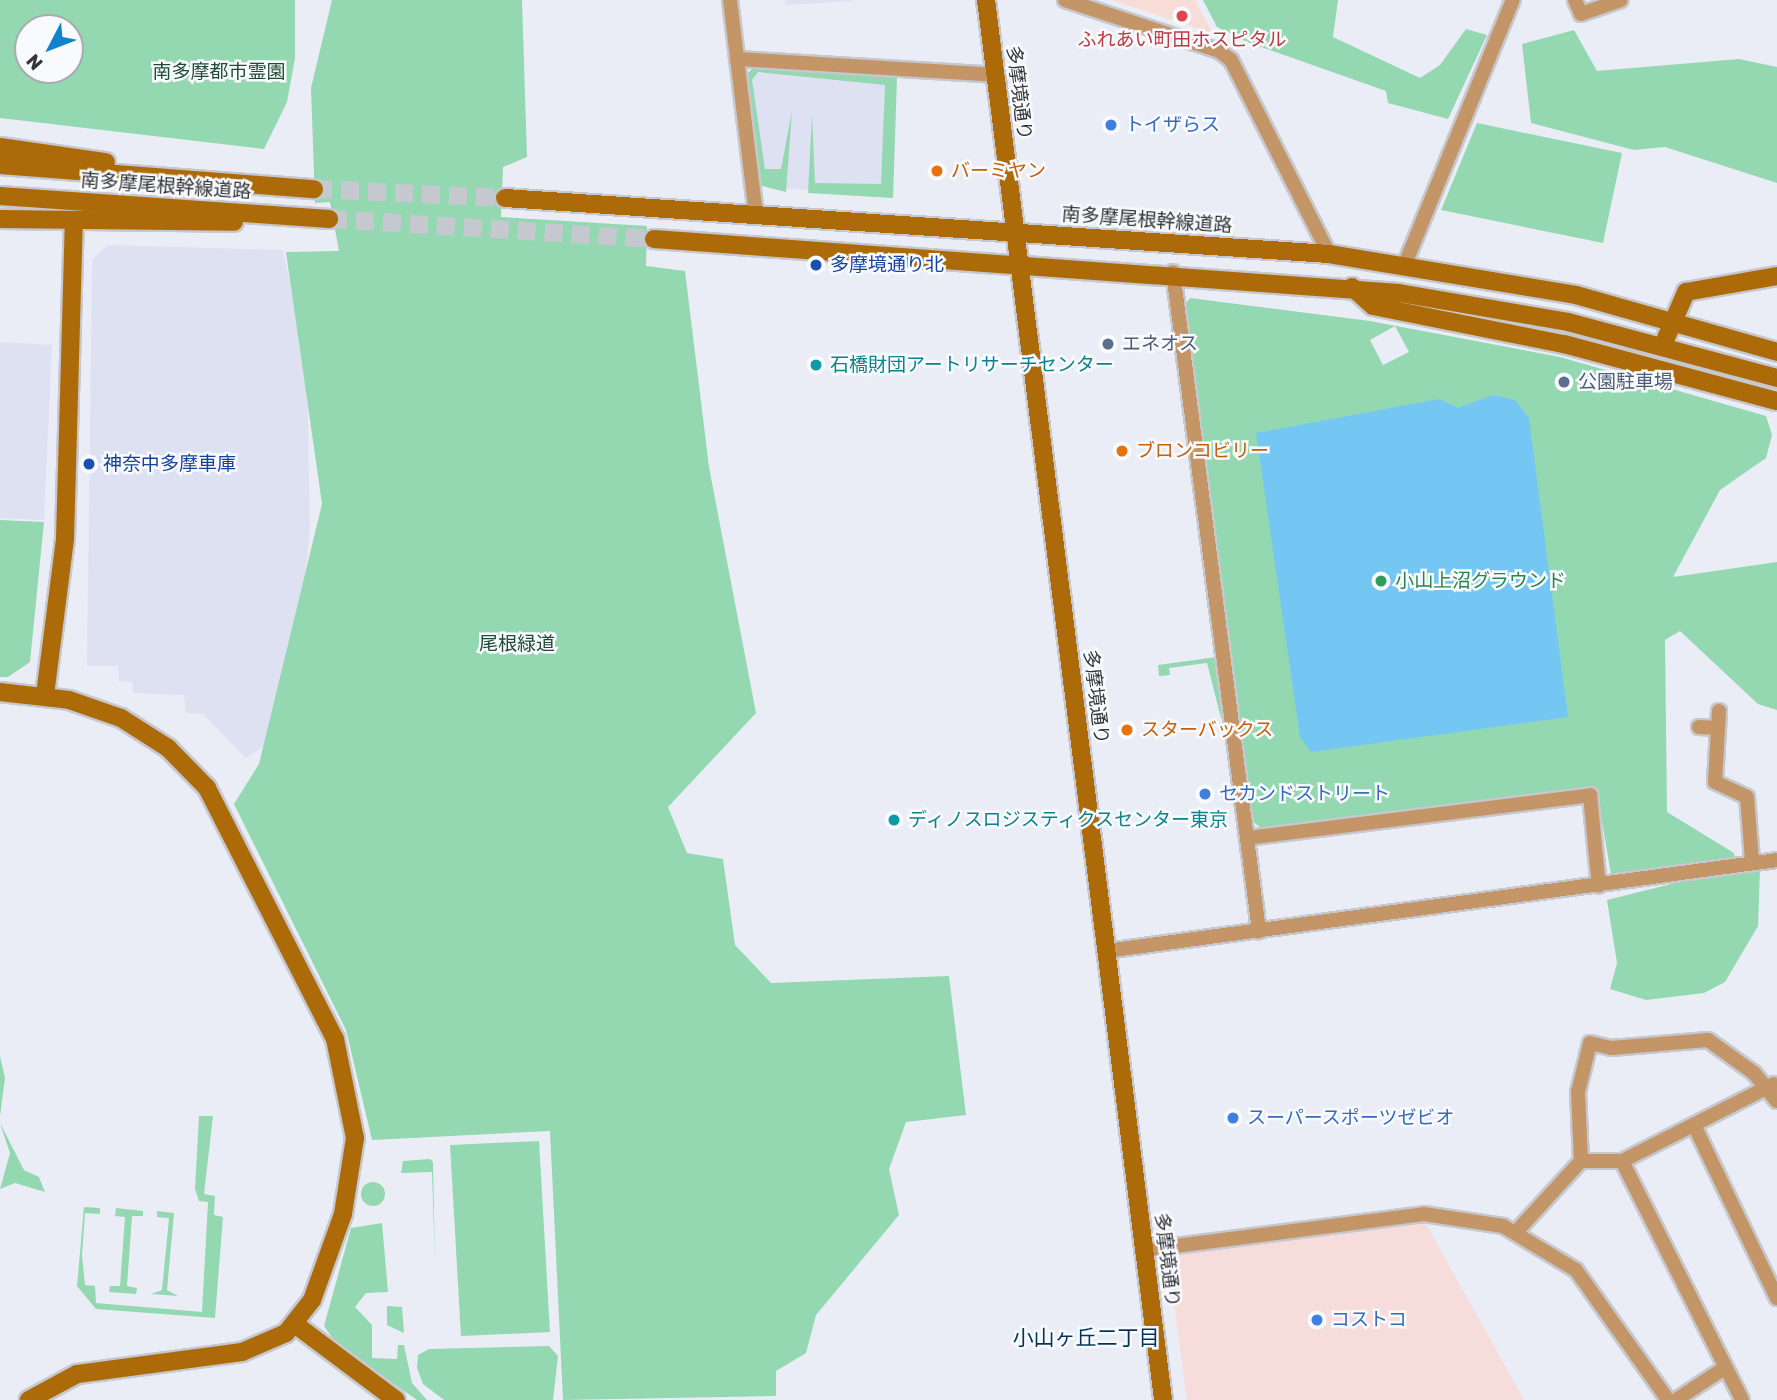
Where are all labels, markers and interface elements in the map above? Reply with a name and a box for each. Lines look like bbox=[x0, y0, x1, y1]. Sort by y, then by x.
marker: ふれあい町田ホスピタル bbox=[1172, 6, 1192, 26]
north arrow bbox=[14, 14, 84, 84]
place label: ふれあい町田ホスピタル bbox=[1078, 29, 1286, 51]
street label: 多摩境通り bbox=[1002, 44, 1036, 142]
text: N bbox=[21, 49, 48, 75]
park label: 南多摩都市霊園 bbox=[153, 61, 285, 83]
place label: トイザらス bbox=[1125, 114, 1220, 136]
marker: トイザらス bbox=[1103, 117, 1119, 133]
place label: バーミヤン bbox=[951, 160, 1046, 182]
marker: バーミヤン bbox=[929, 163, 945, 179]
street label: 南多摩尾根幹線道路 bbox=[80, 169, 252, 203]
street label: 南多摩尾根幹線道路 bbox=[1061, 203, 1233, 237]
place label: 多摩境通り北 bbox=[830, 254, 944, 276]
marker: 多摩境通り北 bbox=[808, 257, 824, 273]
place label: エネオス bbox=[1122, 333, 1198, 355]
marker: エネオス bbox=[1100, 336, 1116, 352]
place label: 石橋財団アートリサーチセンター bbox=[830, 354, 1114, 376]
marker: 石橋財団アートリサーチセンター bbox=[808, 357, 824, 373]
place label: 公園駐車場 bbox=[1578, 371, 1673, 393]
marker: 公園駐車場 bbox=[1556, 374, 1572, 390]
place label: ブロンコビリー bbox=[1136, 440, 1269, 462]
marker: ブロンコビリー bbox=[1114, 443, 1130, 459]
place label: 神奈中多摩車庫 bbox=[103, 453, 236, 475]
marker: 神奈中多摩車庫 bbox=[81, 456, 97, 472]
place label: 小山上沼グラウンド bbox=[1395, 570, 1566, 592]
marker: 小山上沼グラウンド bbox=[1373, 573, 1389, 589]
park label: 尾根緑道 bbox=[479, 633, 555, 655]
street label: 多摩境通り bbox=[1079, 648, 1113, 746]
place label: スターバックス bbox=[1141, 719, 1274, 741]
marker: スターバックス bbox=[1119, 722, 1135, 738]
place label: セカンドストリート bbox=[1219, 783, 1390, 805]
marker: セカンドストリート bbox=[1197, 786, 1213, 802]
place label: ディノスロジスティクスセンター東京 bbox=[908, 809, 1231, 831]
marker: ディノスロジスティクスセンター東京 bbox=[886, 812, 902, 828]
place label: スーパースポーツゼビオ bbox=[1247, 1107, 1456, 1129]
marker: スーパースポーツゼビオ bbox=[1225, 1110, 1241, 1126]
street label: 多摩境通り bbox=[1150, 1211, 1184, 1309]
place label: コストコ bbox=[1331, 1309, 1407, 1331]
marker: コストコ bbox=[1309, 1312, 1325, 1328]
district label: 小山ヶ丘二丁目 bbox=[1013, 1325, 1159, 1351]

